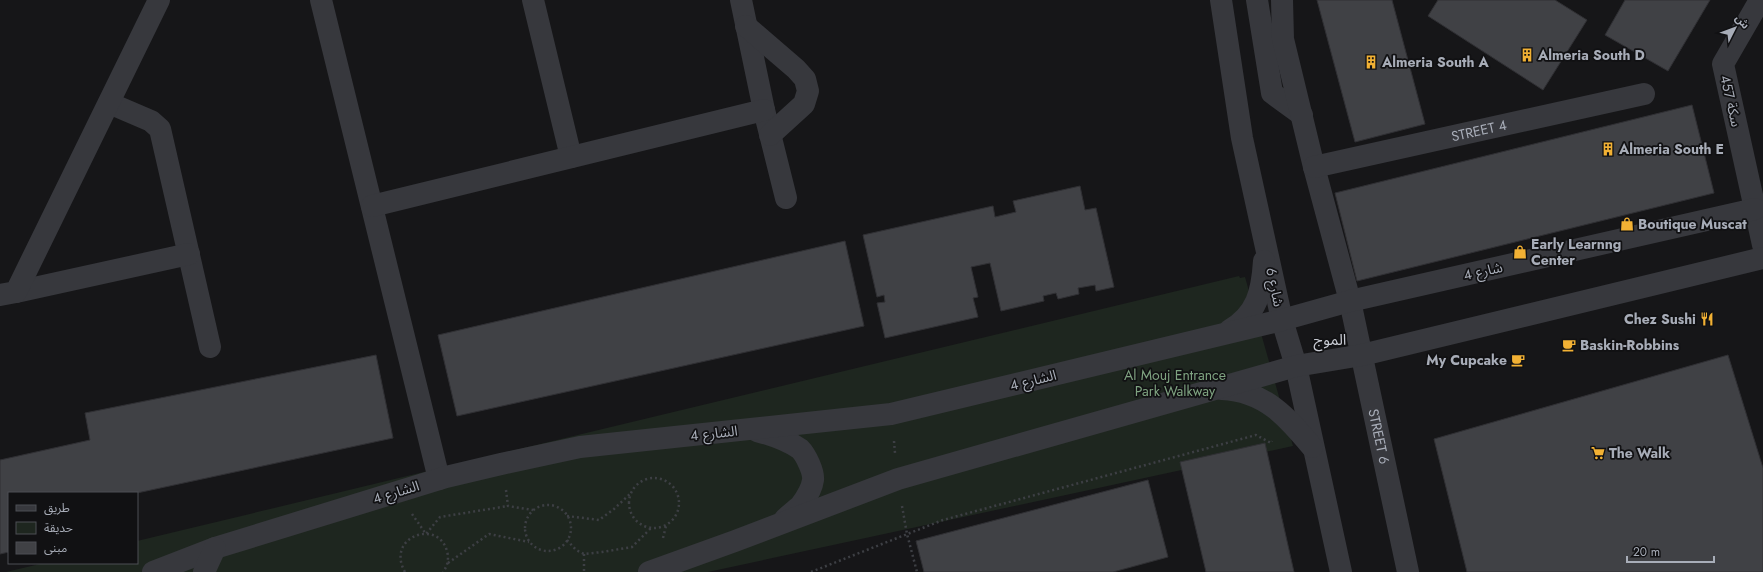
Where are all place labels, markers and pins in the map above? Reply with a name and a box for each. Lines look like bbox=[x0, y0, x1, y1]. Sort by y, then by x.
place label: Almeria South D bbox=[1537, 45, 1645, 65]
building icon: Almeria South D bbox=[1519, 47, 1535, 63]
place label: Almeria South A bbox=[1381, 52, 1490, 72]
building icon: Almeria South A bbox=[1363, 54, 1379, 70]
place label: Almeria South E bbox=[1618, 139, 1724, 159]
building icon: Almeria South E bbox=[1600, 141, 1616, 157]
place label: Boutique Muscat bbox=[1638, 214, 1747, 234]
shop icon: Boutique Muscat bbox=[1619, 216, 1635, 232]
place label: Early Learnng Center bbox=[1531, 234, 1621, 270]
shop icon: Early Learnng Center bbox=[1512, 244, 1528, 260]
place label: Chez Sushi bbox=[1624, 309, 1696, 329]
restaurant icon: Chez Sushi bbox=[1699, 311, 1715, 327]
place label: Baskin-Robbins bbox=[1580, 335, 1680, 355]
cafe icon: Baskin-Robbins bbox=[1561, 337, 1577, 353]
place label: My Cupcake bbox=[1426, 350, 1507, 370]
cafe icon: My Cupcake bbox=[1510, 352, 1526, 368]
place label: The Walk bbox=[1609, 443, 1670, 463]
supermarket icon: The Walk bbox=[1590, 445, 1606, 461]

